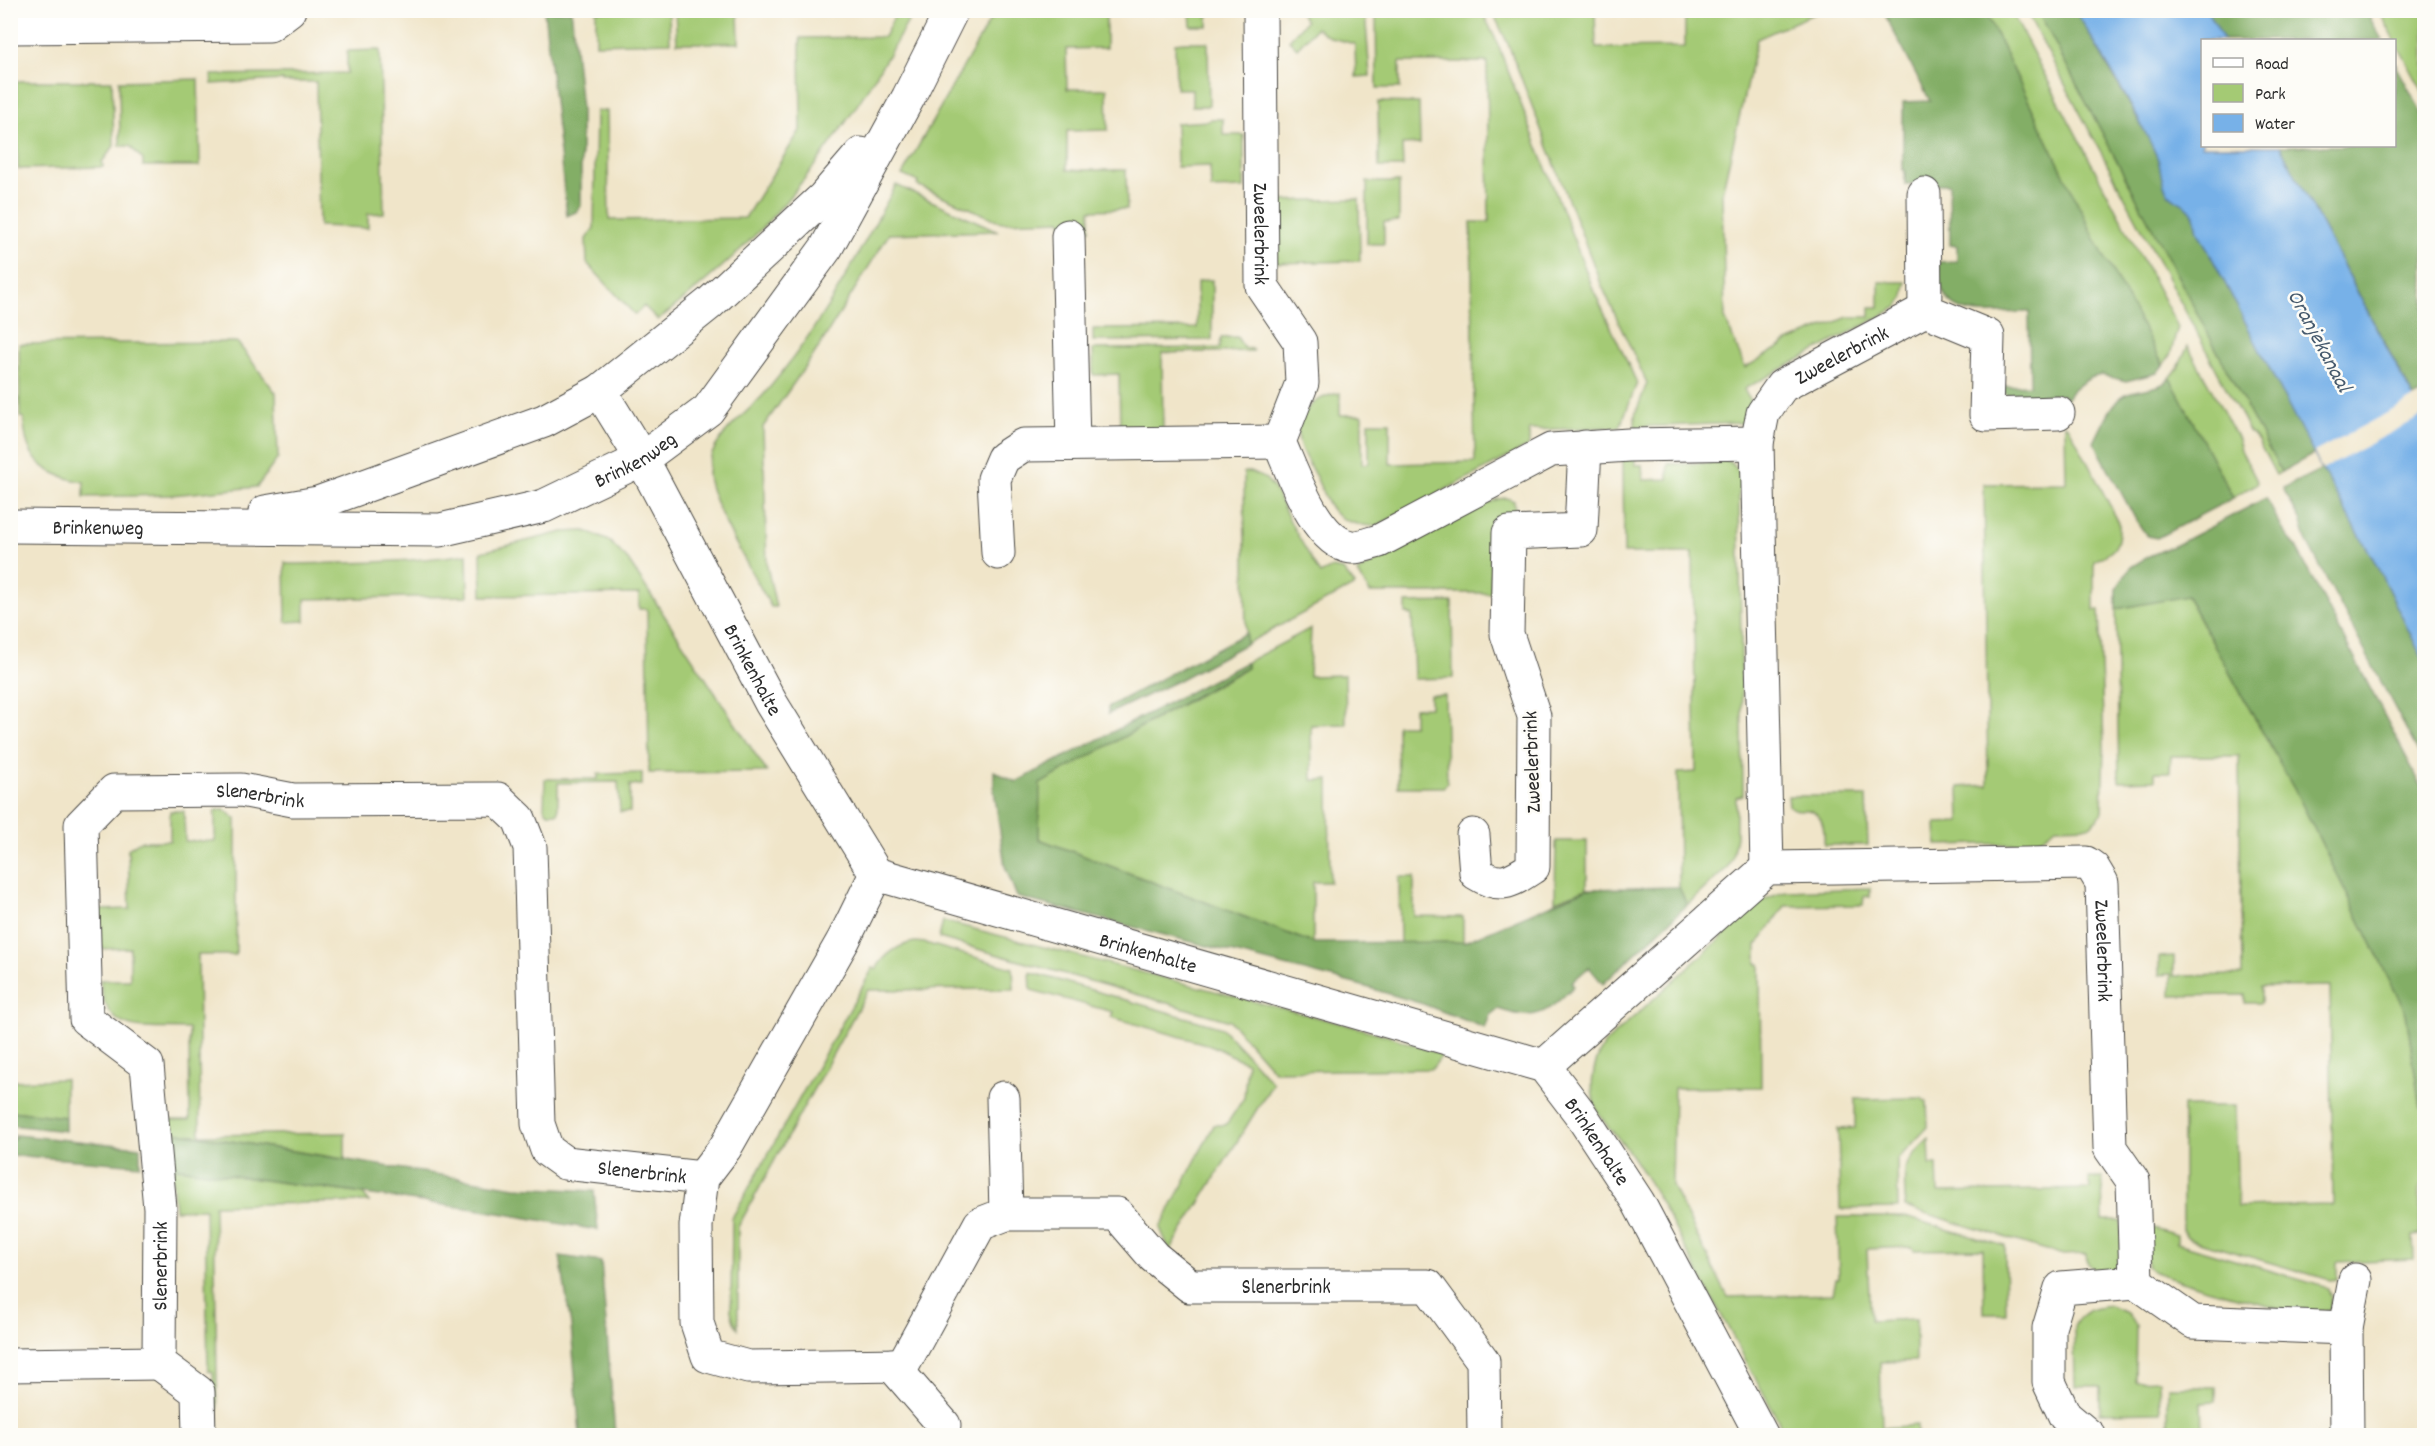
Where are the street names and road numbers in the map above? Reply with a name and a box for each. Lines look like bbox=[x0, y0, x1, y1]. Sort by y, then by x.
street label: Zweelerbrink bbox=[1243, 183, 1274, 285]
street label: Zweelerbrink bbox=[1791, 320, 1895, 394]
street label: Brinkenweg bbox=[590, 426, 684, 498]
street label: Brinkenweg bbox=[52, 514, 144, 545]
street label: Brinkenhalte bbox=[714, 619, 788, 723]
street label: Zweelerbrink bbox=[1517, 710, 1551, 814]
street label: Slenerbrink bbox=[216, 778, 304, 818]
street label: Zweelerbrink bbox=[2085, 899, 2118, 1002]
street label: Brinkenhalte bbox=[1095, 927, 1200, 983]
street label: Brinkenhalte bbox=[1555, 1092, 1636, 1193]
street label: Slenerbrink bbox=[596, 1155, 688, 1194]
street label: Slenerbrink bbox=[147, 1221, 178, 1311]
street label: Slenerbrink bbox=[1241, 1274, 1331, 1304]

